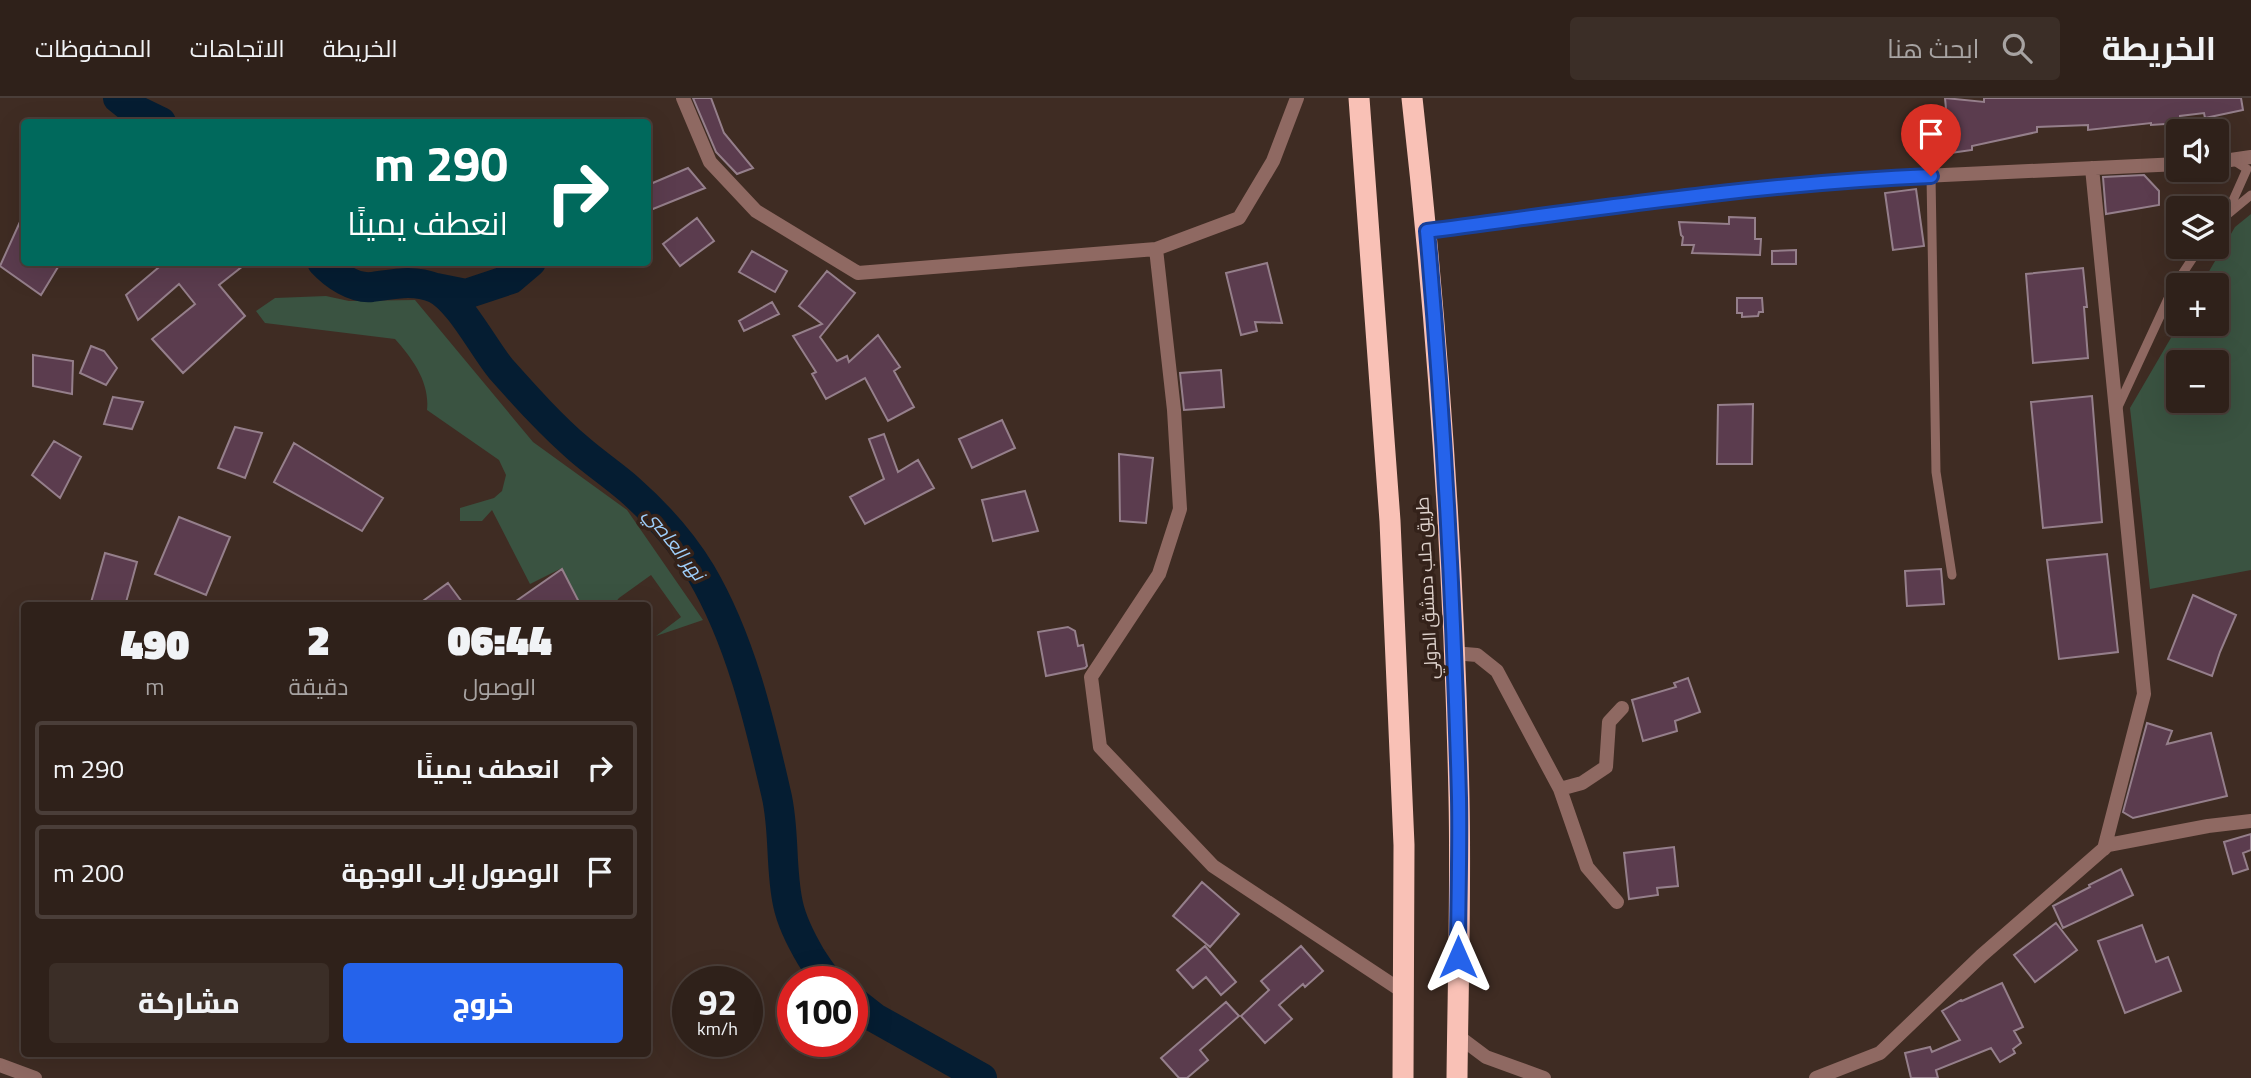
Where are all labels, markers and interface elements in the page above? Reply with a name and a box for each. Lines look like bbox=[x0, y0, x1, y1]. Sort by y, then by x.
search box bbox=[1570, 17, 2060, 80]
text: الخريطة bbox=[2102, 23, 2216, 73]
text: ابحث هنا bbox=[1887, 29, 1980, 68]
icon: search bbox=[1998, 29, 2036, 67]
text: المحفوظات bbox=[35, 30, 152, 66]
text: الاتجاهات bbox=[190, 30, 285, 66]
text: الخريطة bbox=[323, 30, 398, 66]
pin bbox=[1901, 104, 1961, 176]
icon: arrive bbox=[1912, 115, 1950, 153]
map controls bbox=[2166, 119, 2229, 413]
button: sound bbox=[2166, 119, 2229, 182]
text: 290 m bbox=[374, 125, 508, 200]
icon: right bbox=[532, 147, 623, 238]
button: layers bbox=[2166, 196, 2229, 259]
text: انعطف يمينًا bbox=[347, 199, 508, 247]
button: + bbox=[2166, 273, 2229, 336]
button: − bbox=[2166, 350, 2229, 413]
street label: طريق حلب دمشق الدولي bbox=[1408, 496, 1446, 680]
water label: نهر العاصي bbox=[637, 501, 714, 589]
text: 2 bbox=[307, 607, 330, 671]
text: 06:44 bbox=[447, 607, 552, 671]
text: 490 bbox=[120, 611, 189, 675]
text: m bbox=[145, 669, 164, 704]
text: دقيقة bbox=[289, 669, 348, 704]
text: الوصول bbox=[463, 669, 536, 704]
text: 290 m bbox=[53, 749, 124, 788]
text: انعطف يمينًا bbox=[416, 749, 560, 788]
icon: right bbox=[581, 749, 619, 787]
text: 200 m bbox=[53, 853, 124, 892]
text: الوصول إلى الوجهة bbox=[341, 853, 560, 892]
icon: arrive bbox=[581, 853, 619, 891]
position arrow bbox=[1421, 920, 1495, 994]
button: مشاركة bbox=[49, 963, 329, 1043]
button: خروج bbox=[343, 963, 623, 1043]
speed limit sign: 100 bbox=[777, 966, 868, 1057]
text: 92 bbox=[698, 975, 737, 1029]
text: km/h bbox=[697, 1015, 738, 1042]

